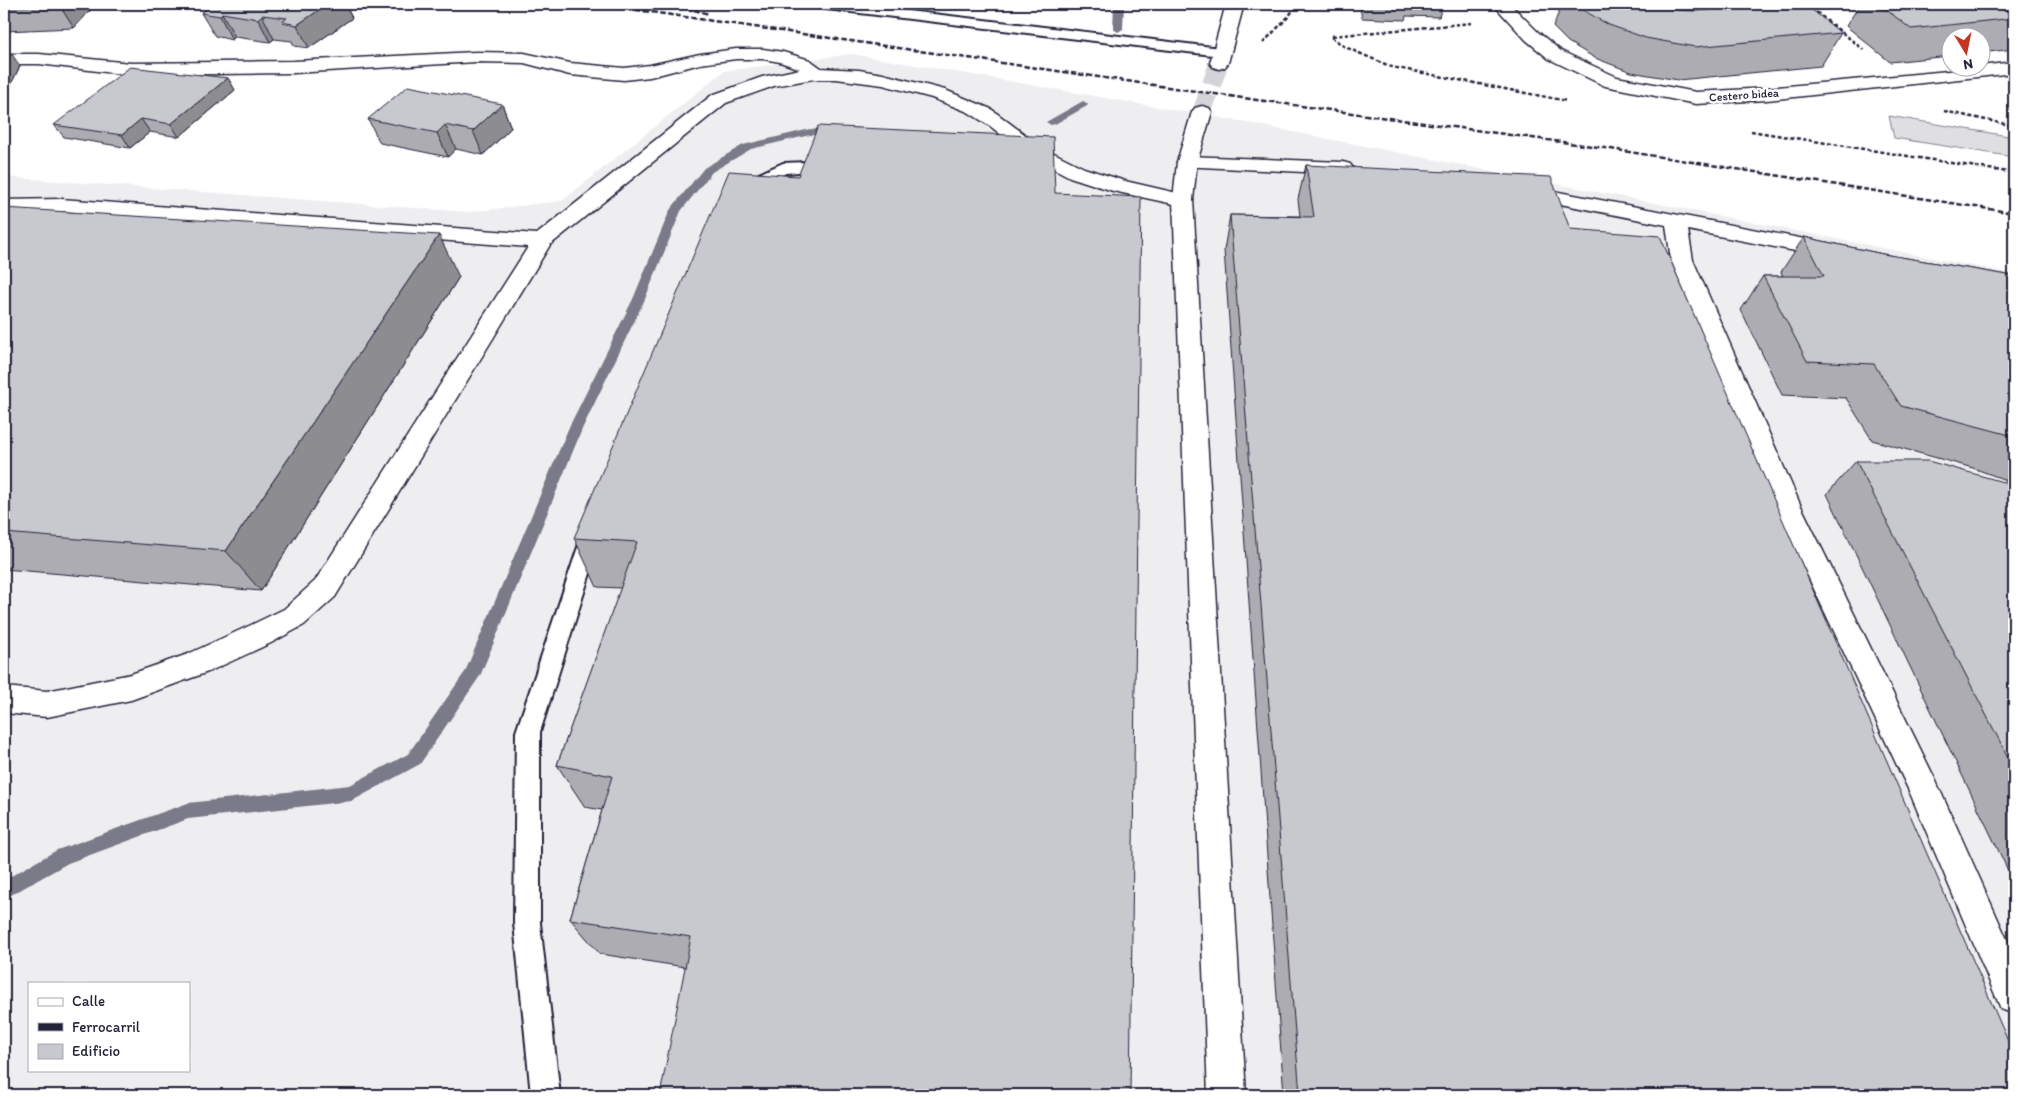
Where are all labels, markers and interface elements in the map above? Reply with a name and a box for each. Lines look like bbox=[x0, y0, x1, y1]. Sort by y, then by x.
north arrow bbox=[1940, 28, 1990, 78]
text: N bbox=[1962, 55, 1974, 74]
street label: Cestero bidea bbox=[1708, 86, 1780, 104]
legend bbox=[28, 982, 190, 1072]
text: Calle bbox=[72, 992, 105, 1010]
text: Ferrocarril bbox=[72, 1018, 141, 1036]
text: Edificio bbox=[72, 1042, 120, 1060]

